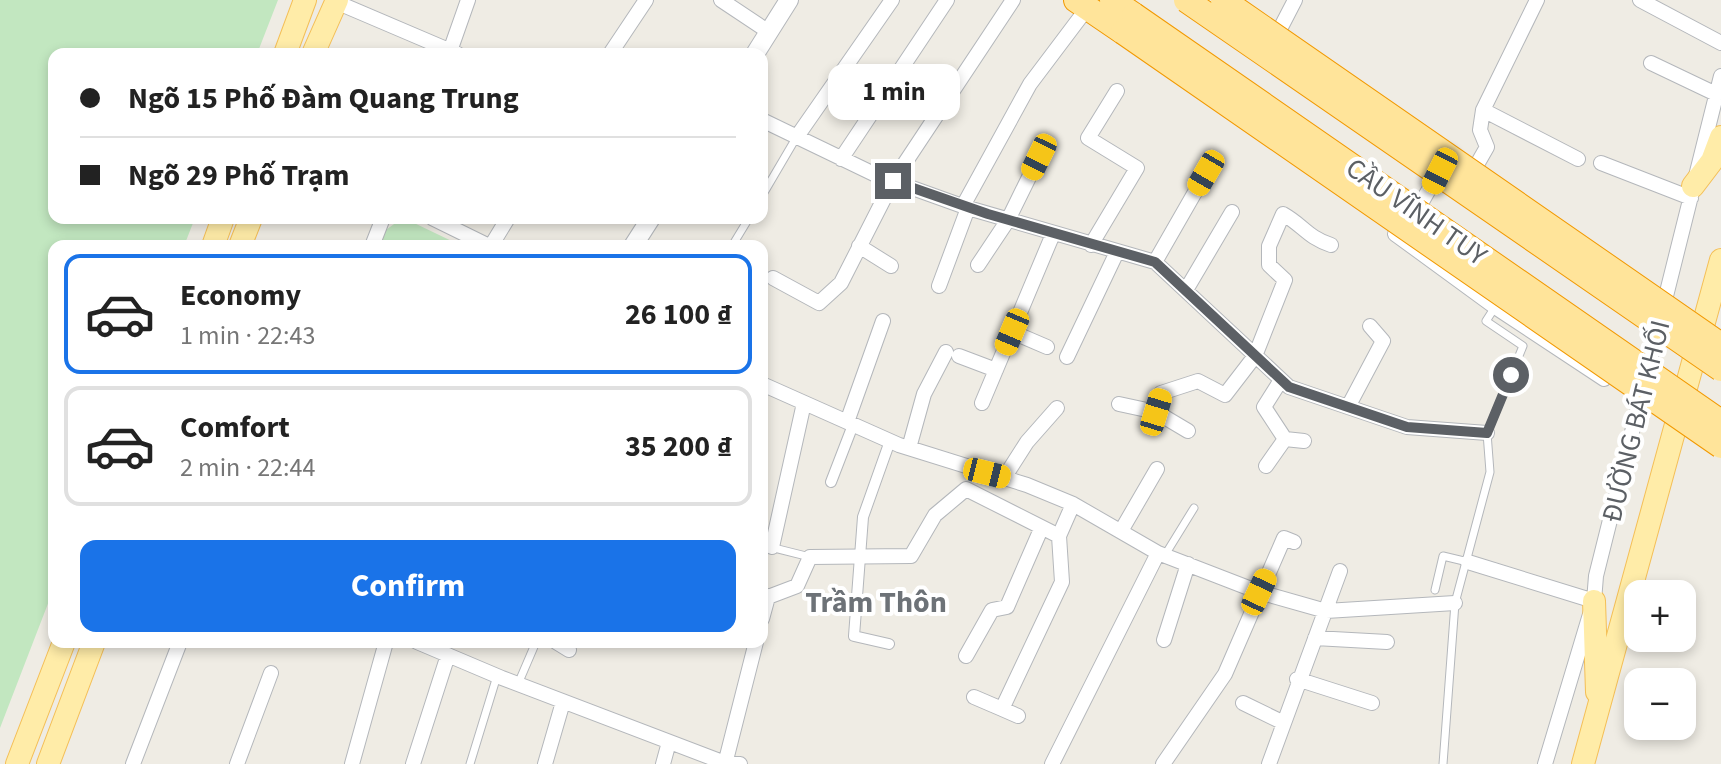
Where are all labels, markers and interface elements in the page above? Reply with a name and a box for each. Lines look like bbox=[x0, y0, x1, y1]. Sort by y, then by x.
callout: 1 min bbox=[827, 65, 959, 121]
text: 1 min bbox=[862, 73, 926, 110]
text: Ngõ 15 Phố Đàm Quang Trung bbox=[128, 77, 519, 120]
car bbox=[1018, 130, 1060, 184]
car bbox=[1418, 144, 1462, 198]
car bbox=[1184, 146, 1228, 200]
street label: CẦU VĨNH TUY bbox=[1338, 148, 1496, 276]
text: Ngõ 29 Phố Trạm bbox=[128, 154, 349, 197]
route end bbox=[875, 163, 911, 199]
text: Economy bbox=[180, 274, 301, 317]
icon: car bbox=[84, 278, 156, 350]
text: 26 100 ₫ bbox=[625, 293, 732, 336]
car bbox=[992, 305, 1032, 359]
street label: ĐƯỜNG BÁT KHỐI bbox=[1592, 316, 1680, 527]
text: 1 min · 22:43 bbox=[180, 317, 315, 354]
route start bbox=[1493, 357, 1529, 393]
car bbox=[1138, 386, 1174, 438]
text: Comfort bbox=[180, 406, 290, 449]
icon: car bbox=[84, 410, 156, 482]
text: 35 200 ₫ bbox=[625, 425, 732, 468]
text: 2 min · 22:44 bbox=[180, 449, 315, 486]
car bbox=[961, 456, 1013, 490]
button: Confirm bbox=[80, 540, 736, 632]
car bbox=[1238, 565, 1280, 619]
map controls bbox=[1624, 580, 1696, 740]
button: + bbox=[1624, 580, 1696, 652]
district label: Trầm Thôn bbox=[805, 581, 947, 624]
button: − bbox=[1624, 668, 1696, 740]

